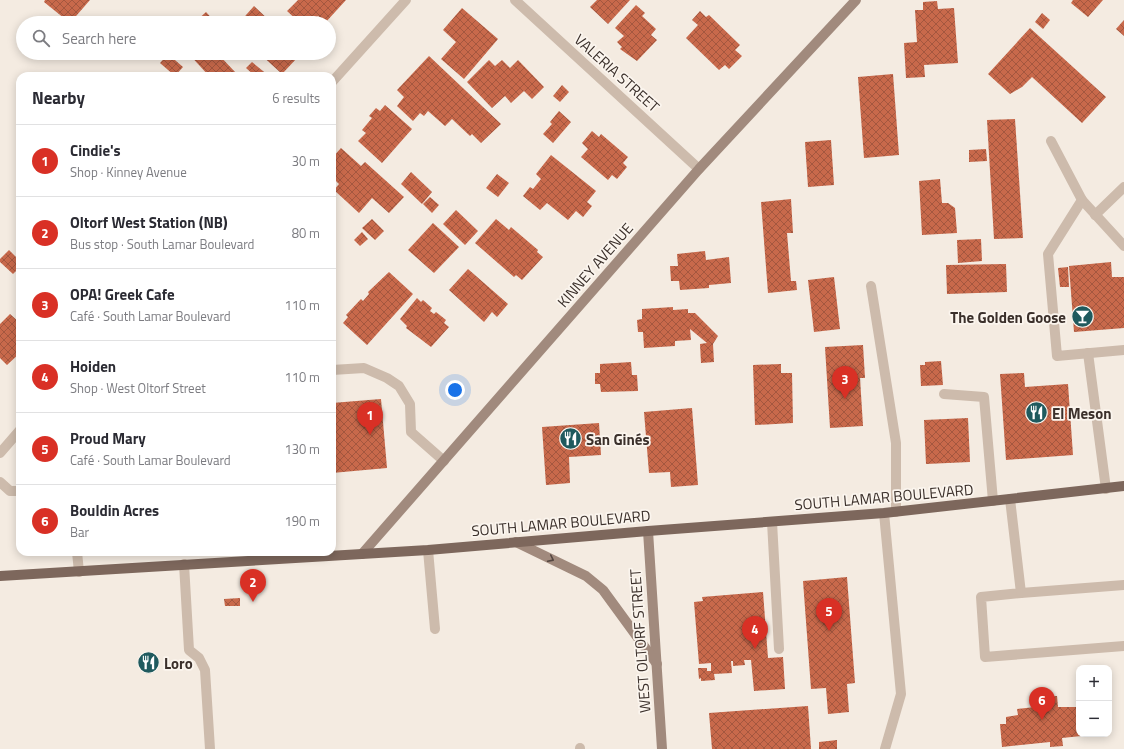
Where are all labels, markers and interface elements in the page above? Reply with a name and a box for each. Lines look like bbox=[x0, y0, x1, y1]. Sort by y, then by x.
search box bbox=[16, 16, 336, 60]
icon: search bbox=[30, 27, 52, 49]
text: Search here bbox=[62, 27, 136, 50]
street label: VALERIA STREET bbox=[569, 28, 665, 118]
text: Nearby bbox=[32, 85, 85, 111]
text: 6 results bbox=[272, 88, 320, 108]
text: Cindie's bbox=[70, 139, 121, 162]
text: 1 bbox=[41, 151, 49, 171]
text: 30 m bbox=[292, 151, 320, 171]
text: Shop · Kinney Avenue bbox=[70, 162, 187, 182]
text: Oltorf West Station (NB) bbox=[70, 211, 228, 234]
street label: KINNEY AVENUE bbox=[552, 218, 638, 312]
text: 2 bbox=[41, 223, 49, 243]
text: 80 m bbox=[292, 223, 320, 243]
text: Bus stop · South Lamar Boulevard bbox=[70, 234, 254, 254]
text: OPA! Greek Cafe bbox=[70, 283, 175, 306]
text: 3 bbox=[41, 295, 49, 315]
text: 110 m bbox=[284, 295, 320, 315]
bar icon: The Golden Goose bbox=[1069, 304, 1095, 330]
text: Café · South Lamar Boulevard bbox=[70, 306, 231, 326]
place label: The Golden Goose bbox=[950, 306, 1066, 329]
text: Hoiden bbox=[70, 355, 116, 378]
pin: 3 bbox=[832, 366, 858, 399]
text: 4 bbox=[41, 367, 49, 387]
text: 110 m bbox=[284, 367, 320, 387]
text: Shop · West Oltorf Street bbox=[70, 378, 206, 398]
your location bbox=[445, 380, 465, 400]
restaurant icon: El Meson bbox=[1023, 400, 1049, 426]
pin: 1 bbox=[357, 402, 383, 435]
place label: El Meson bbox=[1052, 402, 1111, 425]
restaurant icon: San Ginés bbox=[558, 426, 584, 452]
text: Proud Mary bbox=[70, 427, 146, 450]
place label: San Ginés bbox=[586, 428, 649, 451]
text: 5 bbox=[41, 439, 49, 459]
text: 130 m bbox=[284, 439, 320, 459]
text: Café · South Lamar Boulevard bbox=[70, 450, 231, 470]
street label: SOUTH LAMAR BOULEVARD bbox=[794, 478, 974, 516]
text: Bouldin Acres bbox=[70, 499, 159, 522]
street label: SOUTH LAMAR BOULEVARD bbox=[471, 504, 651, 542]
text: 6 bbox=[41, 511, 49, 531]
text: 190 m bbox=[284, 511, 320, 531]
text: Bar bbox=[70, 522, 89, 542]
one-way arrow bbox=[546, 554, 554, 562]
street label: WEST OLTORF STREET bbox=[623, 568, 657, 714]
pin: 2 bbox=[240, 569, 266, 602]
pin: 5 bbox=[816, 598, 842, 631]
pin: 4 bbox=[742, 616, 768, 649]
restaurant icon: Loro bbox=[135, 650, 161, 676]
place label: Loro bbox=[164, 652, 193, 675]
map controls bbox=[1076, 665, 1112, 737]
button: + bbox=[1076, 665, 1112, 701]
pin: 6 bbox=[1029, 687, 1055, 720]
button: − bbox=[1076, 701, 1112, 737]

